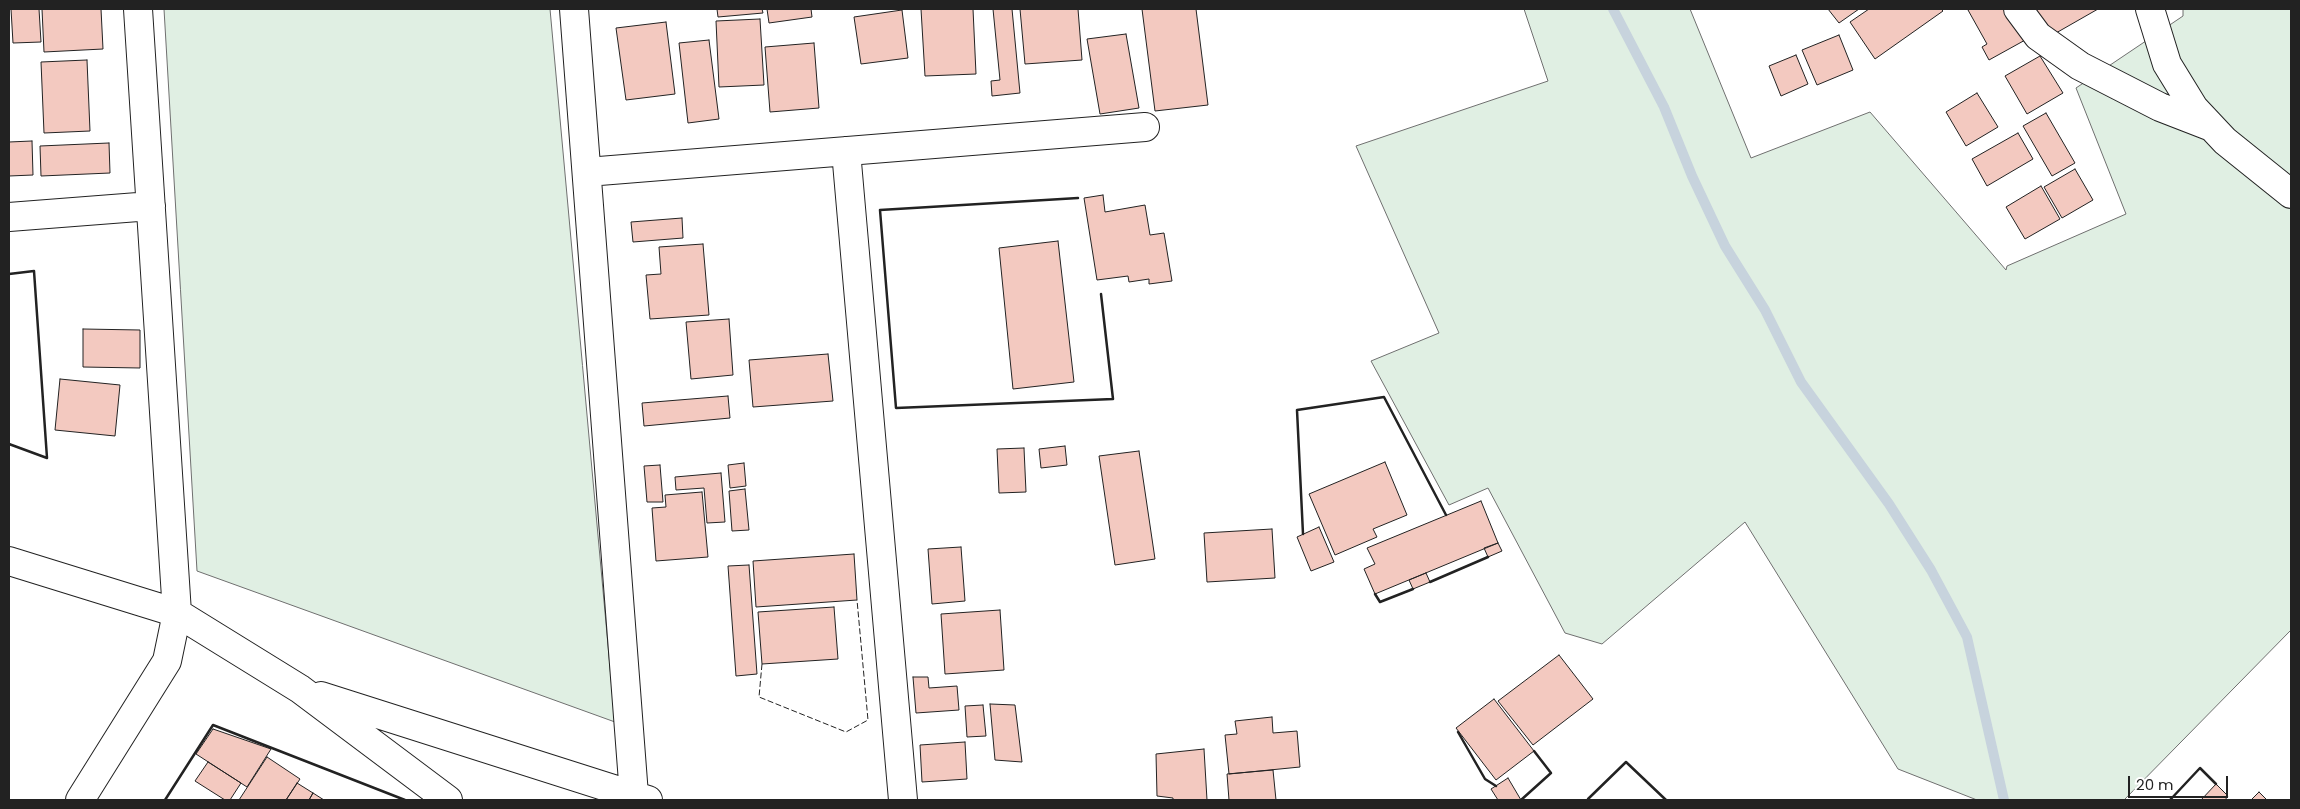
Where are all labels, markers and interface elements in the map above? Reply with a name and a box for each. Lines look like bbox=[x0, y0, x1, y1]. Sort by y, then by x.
scale bar bbox=[2130, 766, 2230, 798]
text: 20 m bbox=[2136, 774, 2174, 795]

